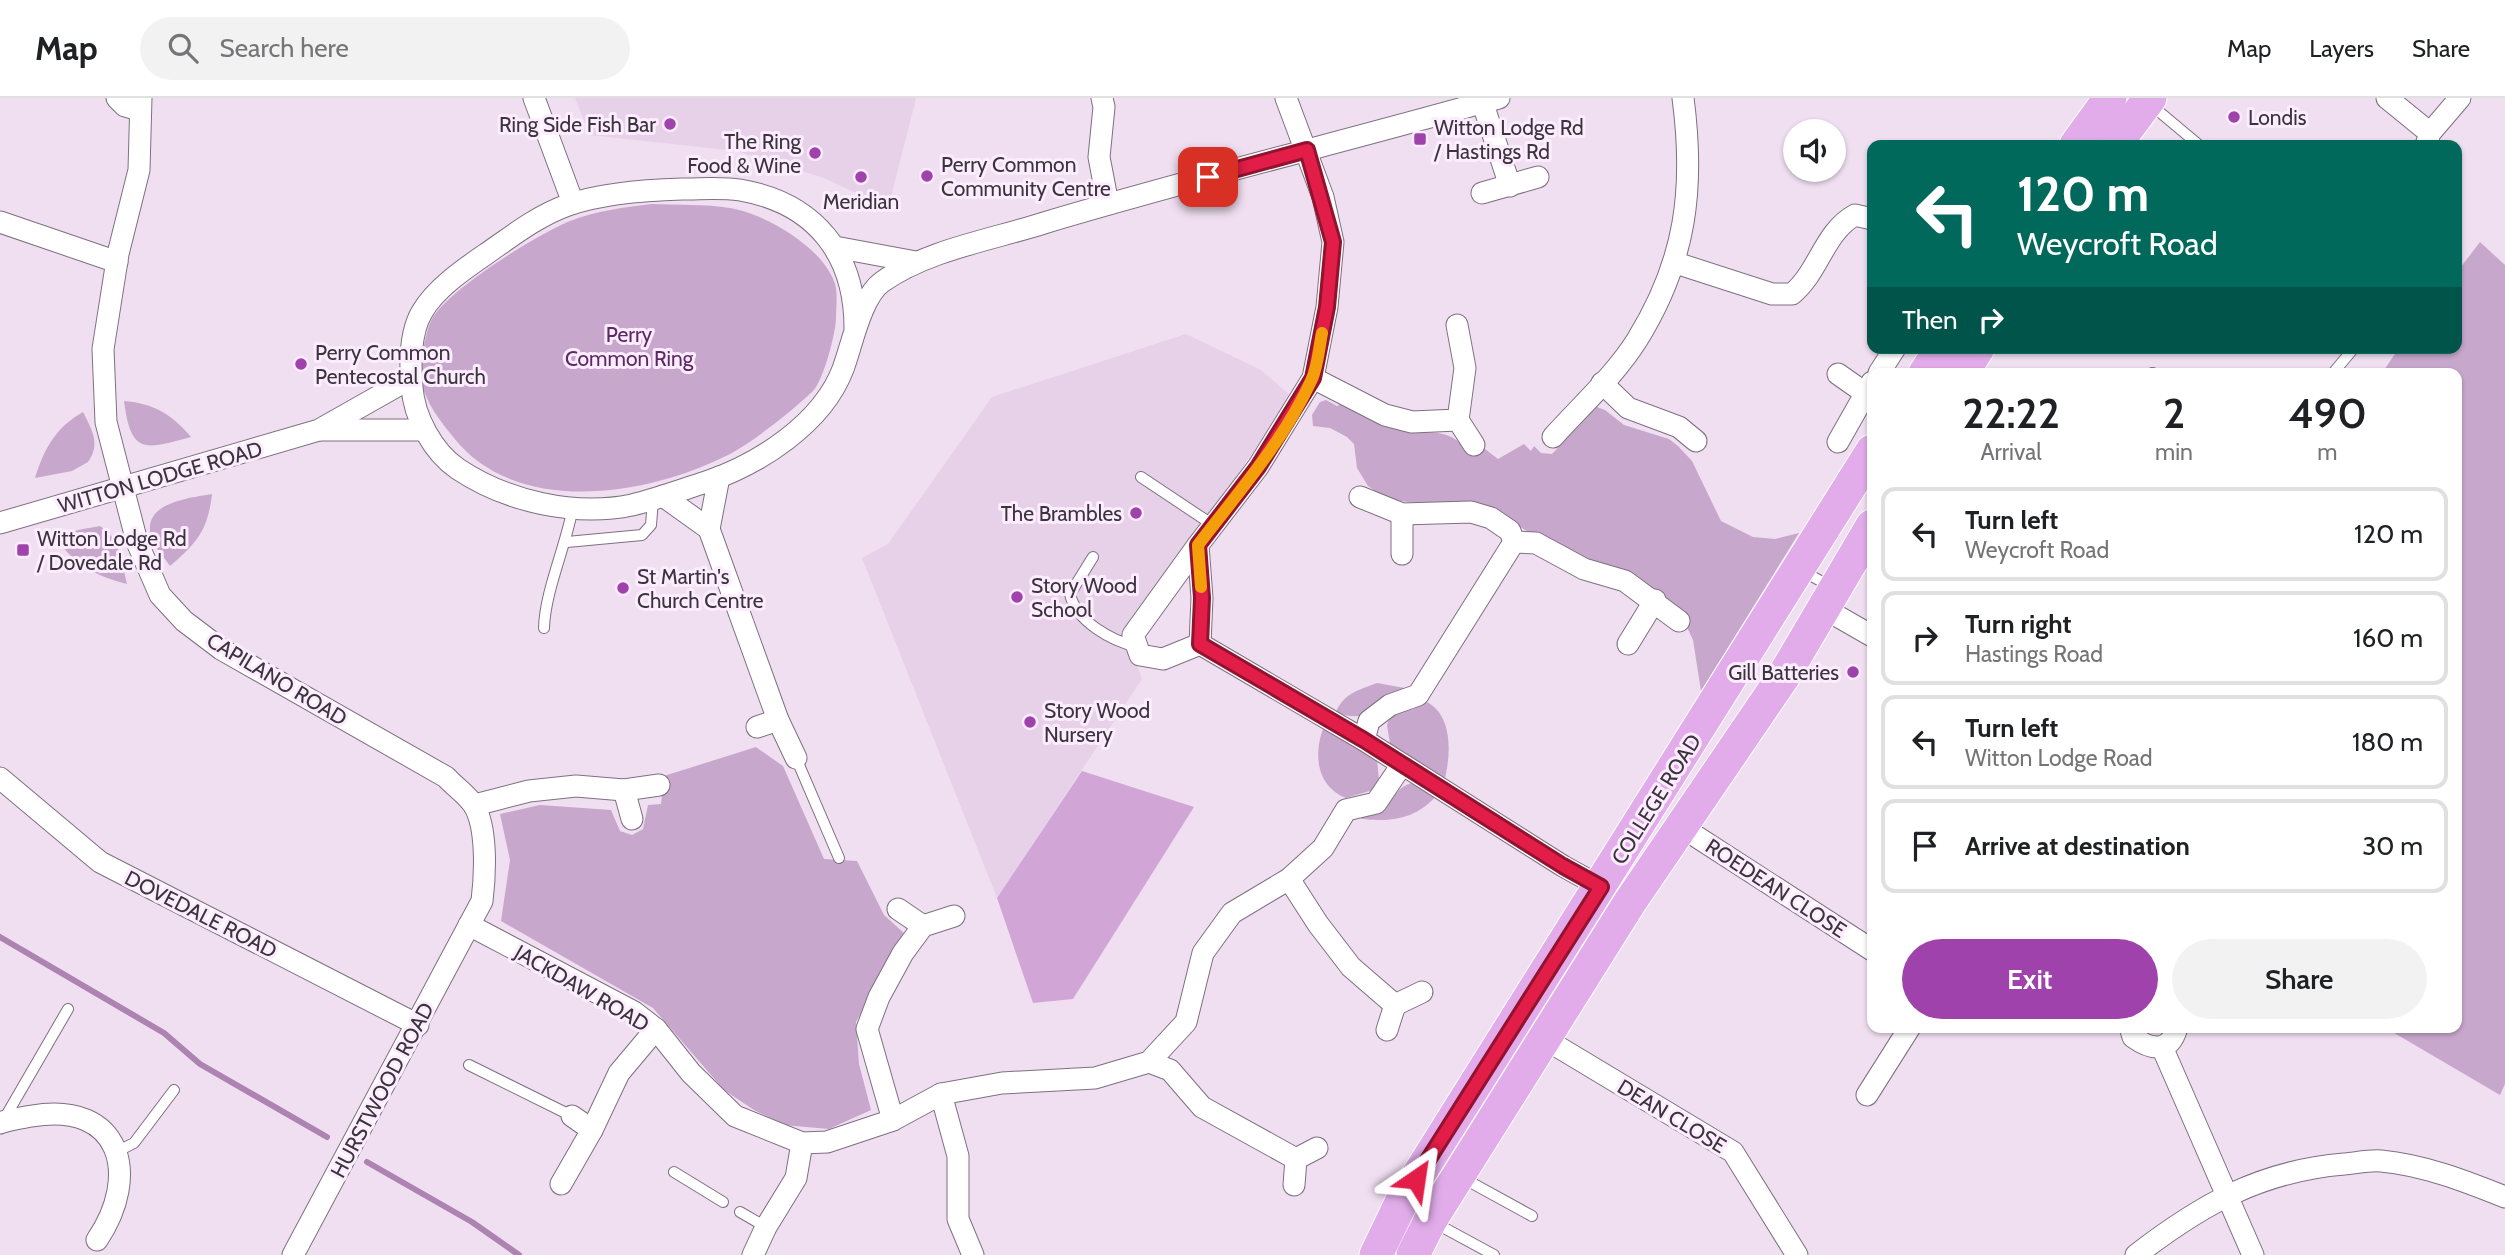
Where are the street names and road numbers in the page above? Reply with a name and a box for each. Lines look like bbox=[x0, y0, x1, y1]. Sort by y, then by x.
street label: WITTON LODGE ROAD bbox=[55, 436, 265, 518]
street label: CAPILANO ROAD bbox=[202, 627, 352, 731]
street label: COLLEGE ROAD bbox=[1606, 729, 1706, 869]
street label: ROEDEAN CLOSE bbox=[1701, 833, 1851, 943]
street label: DOVEDALE ROAD bbox=[121, 865, 281, 963]
street label: JACKDAW ROAD bbox=[509, 939, 654, 1037]
street label: HURSTWOOD ROAD bbox=[325, 998, 439, 1182]
street label: DEAN CLOSE bbox=[1613, 1074, 1731, 1158]

